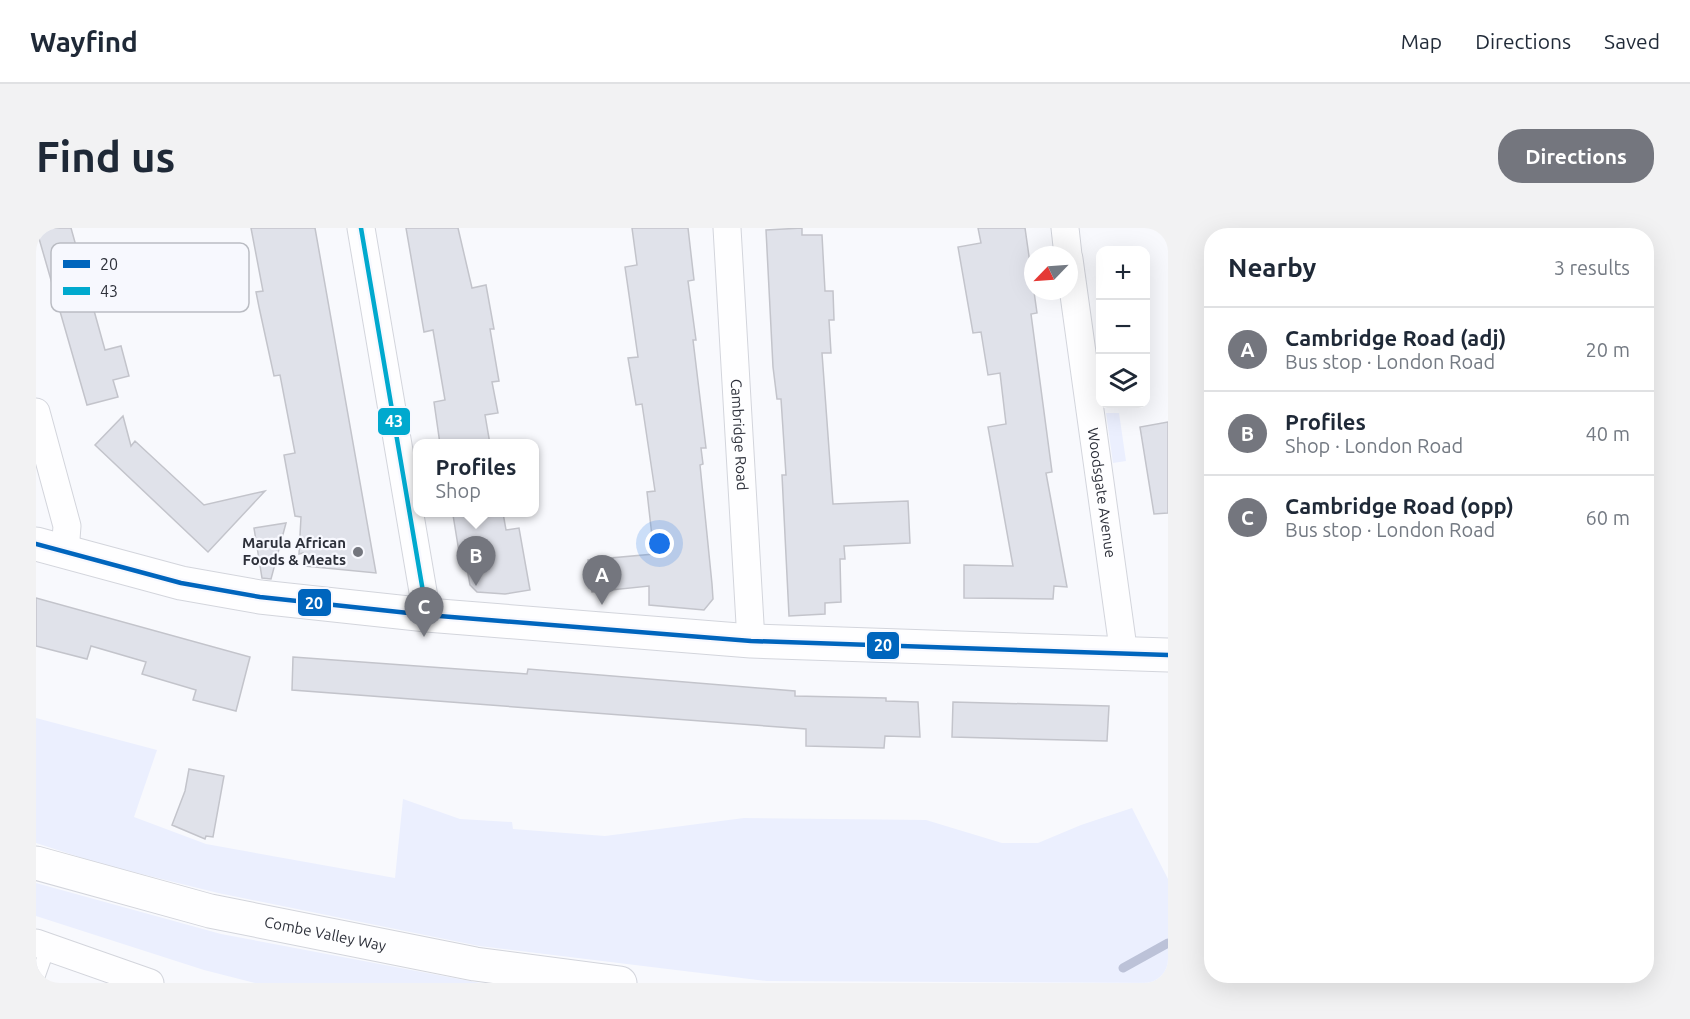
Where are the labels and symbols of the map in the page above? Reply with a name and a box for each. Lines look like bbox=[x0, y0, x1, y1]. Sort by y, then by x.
legend bbox=[51, 243, 249, 312]
north arrow bbox=[1024, 246, 1078, 300]
text: 20 bbox=[100, 255, 118, 273]
text: 43 bbox=[100, 282, 118, 300]
street label: Cambridge Road bbox=[728, 378, 751, 491]
line badge: 43 bbox=[377, 407, 411, 436]
text: 43 bbox=[385, 412, 403, 430]
street label: Woodsgate Avenue bbox=[1085, 427, 1119, 559]
your location bbox=[645, 529, 674, 558]
place label: Marula African Foods & Meats bbox=[242, 534, 346, 568]
pin: B bbox=[456, 536, 496, 586]
marker: Marula African Foods & Meats bbox=[351, 545, 365, 559]
pin: A bbox=[582, 556, 622, 605]
line badge: 20 bbox=[297, 588, 332, 617]
pin: C bbox=[404, 588, 444, 637]
text: 20 bbox=[305, 594, 323, 612]
line badge: 20 bbox=[866, 631, 900, 660]
text: 20 bbox=[874, 636, 892, 654]
street label: Combe Valley Way bbox=[263, 913, 388, 954]

